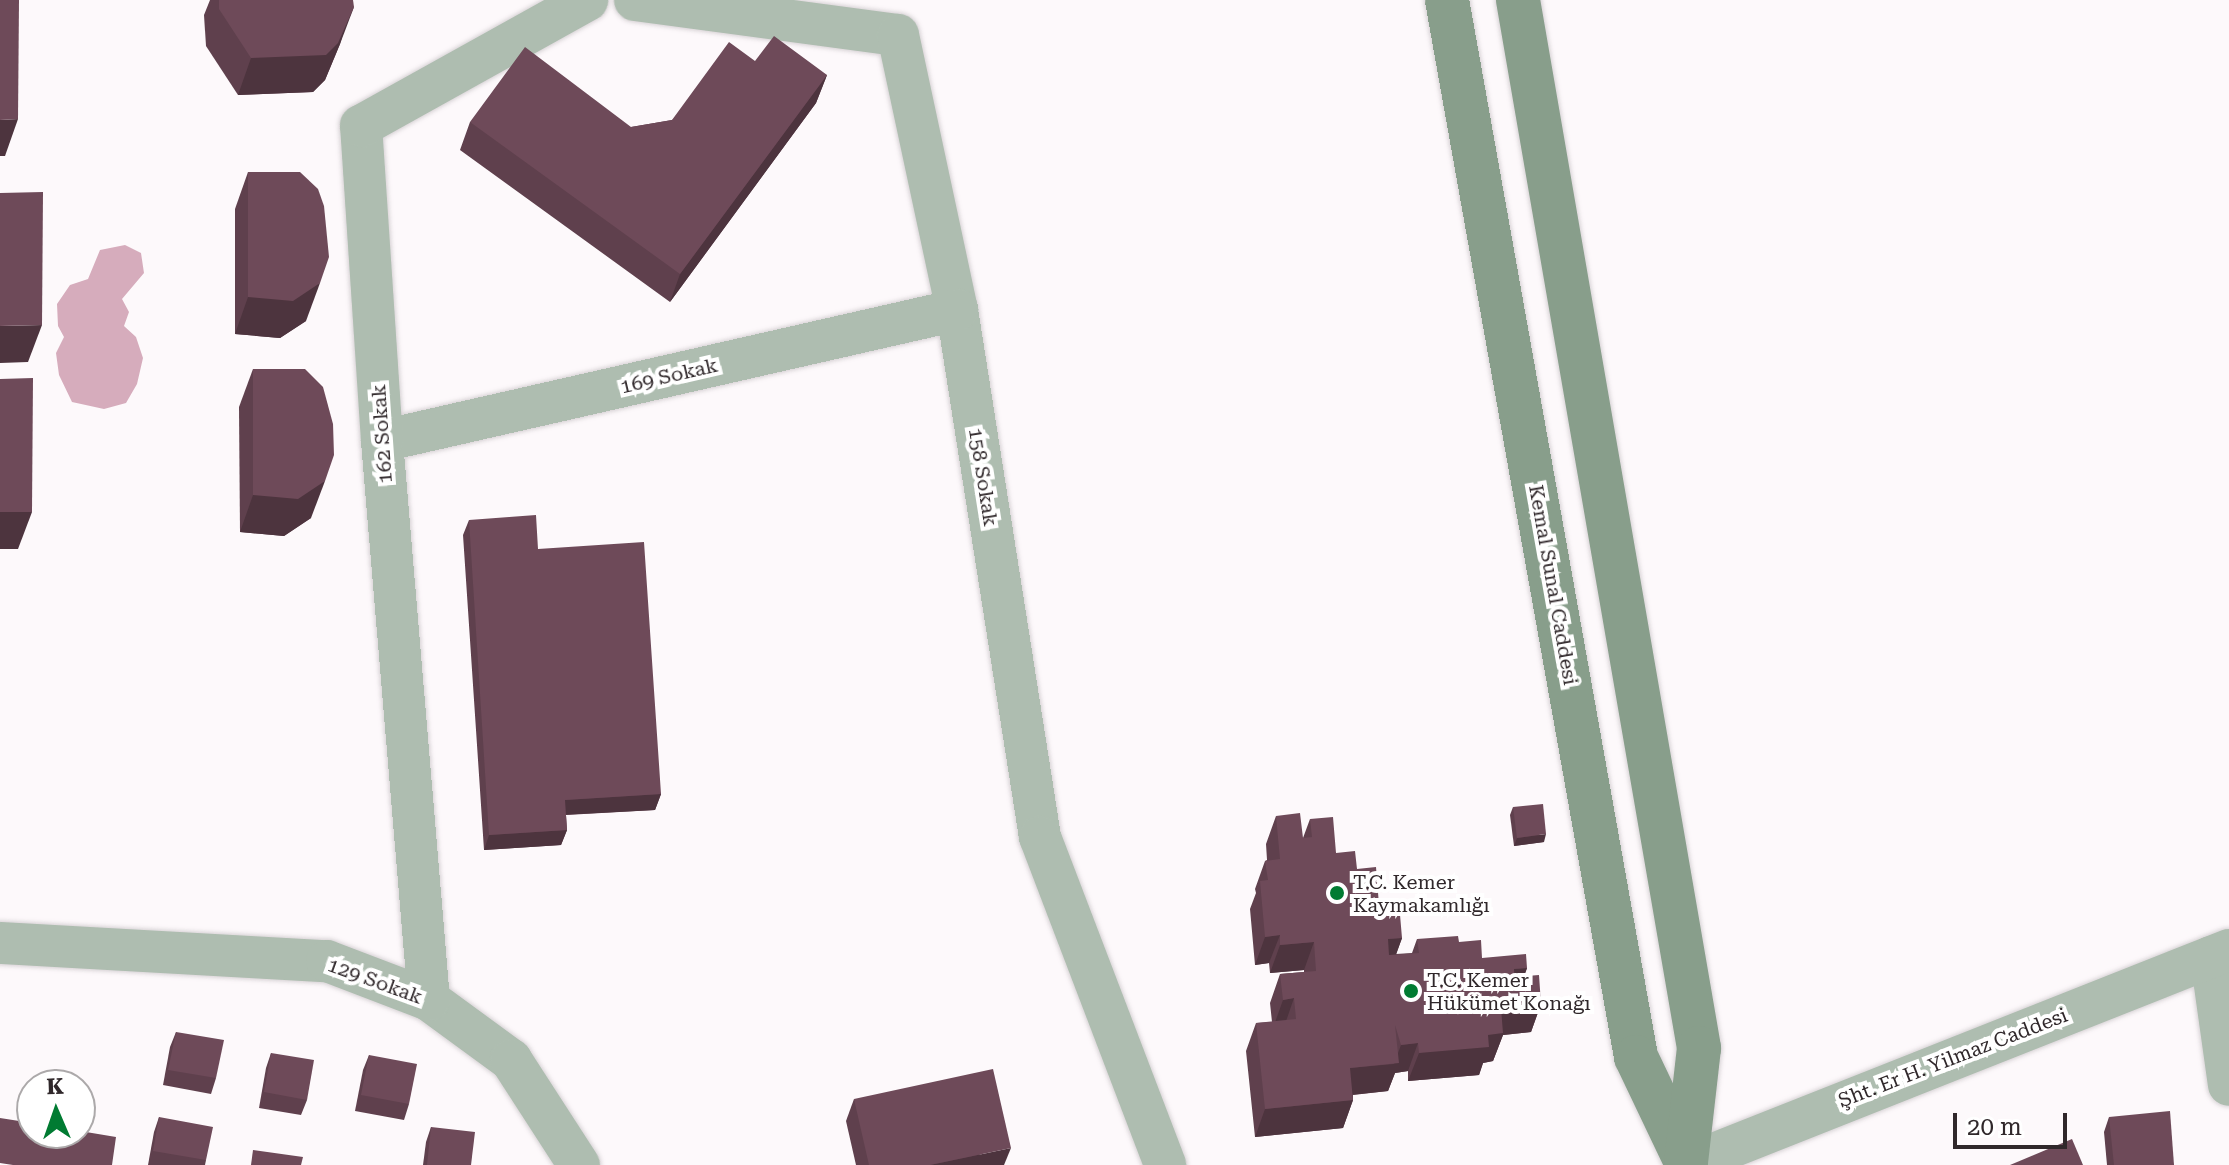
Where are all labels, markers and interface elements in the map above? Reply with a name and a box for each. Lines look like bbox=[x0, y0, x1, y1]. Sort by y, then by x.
street label: 169 Sokak bbox=[618, 353, 720, 399]
street label: 162 Sokak bbox=[367, 384, 397, 484]
street label: 158 Sokak bbox=[963, 426, 1003, 528]
street label: Kemal Sunal Caddesi bbox=[1524, 483, 1582, 687]
place label: T.C. Kemer Kaymakamlığı bbox=[1353, 870, 1490, 917]
marker: T.C. Kemer Kaymakamlığı bbox=[1328, 884, 1346, 902]
street label: 129 Sokak bbox=[324, 953, 426, 1009]
place label: T.C. Kemer Hükümet Konağı bbox=[1427, 968, 1591, 1015]
marker: T.C. Kemer Hükümet Konağı bbox=[1402, 982, 1420, 1000]
street label: Şht. Er H. Yilmaz Caddesi bbox=[1835, 1003, 2071, 1113]
north arrow bbox=[16, 1069, 96, 1149]
text: K bbox=[46, 1074, 64, 1099]
scale bar bbox=[1957, 1097, 2071, 1147]
text: 20 m bbox=[1967, 1113, 2022, 1141]

